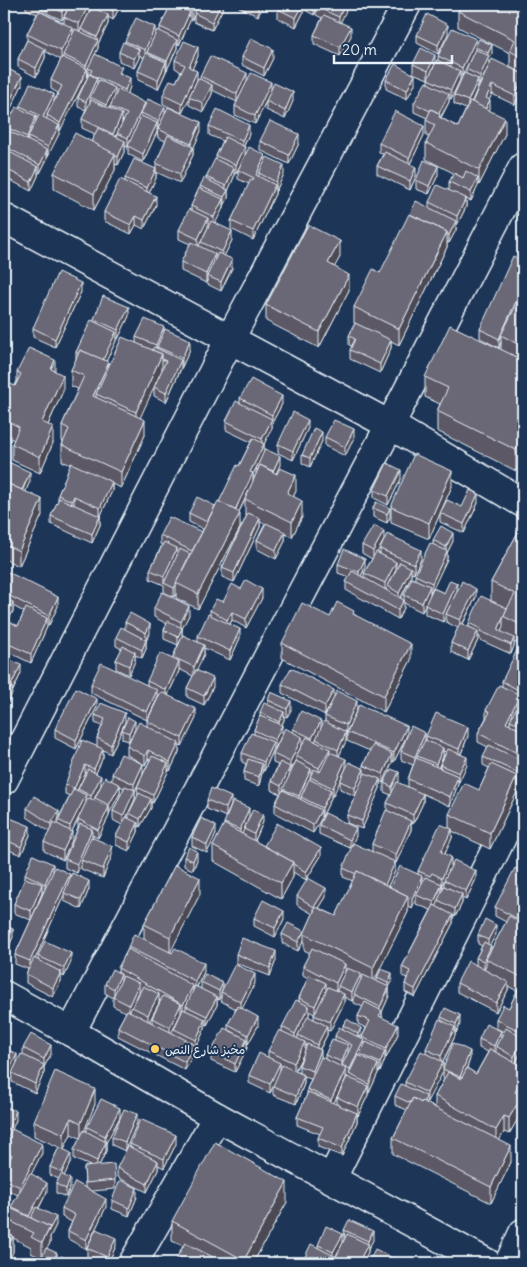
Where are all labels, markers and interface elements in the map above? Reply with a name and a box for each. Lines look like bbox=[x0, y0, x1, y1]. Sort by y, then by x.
scale bar bbox=[334, 32, 452, 64]
text: 20 m bbox=[342, 40, 377, 59]
place label: مخبز شارع النص bbox=[165, 1042, 245, 1059]
marker: مخبز شارع النص bbox=[149, 1043, 161, 1055]

